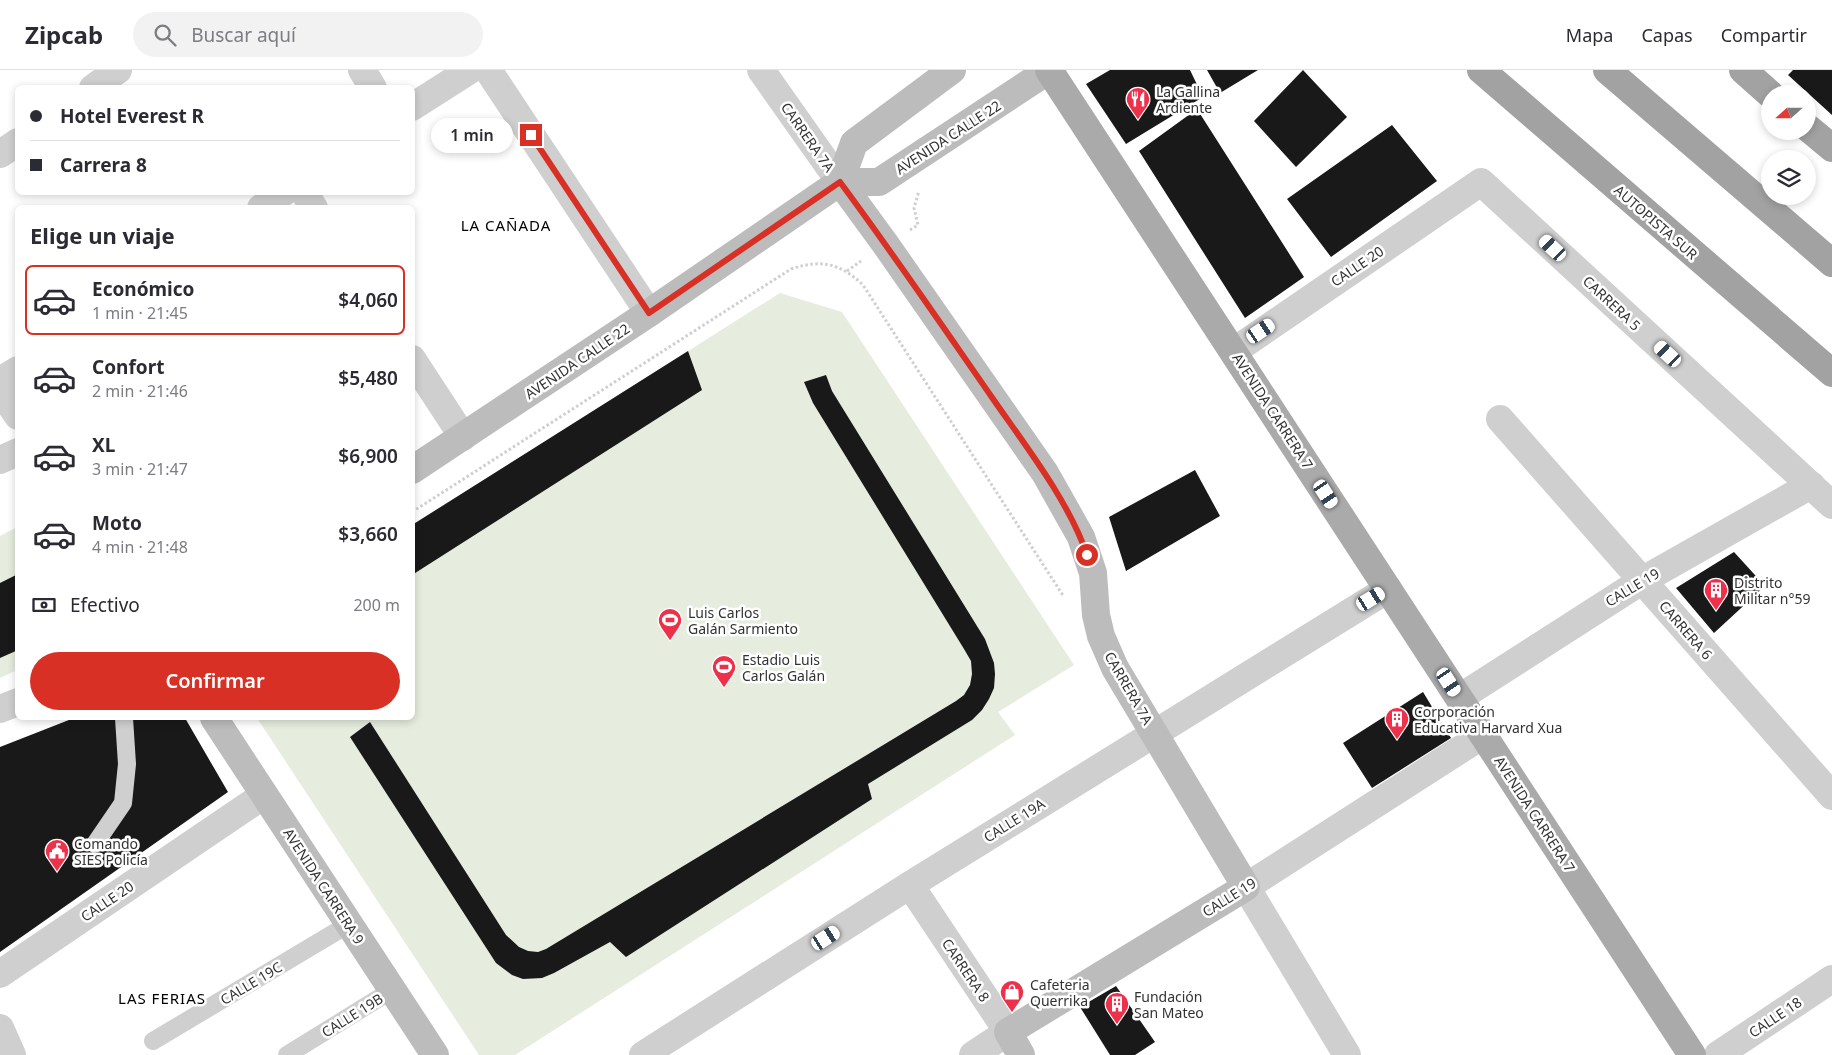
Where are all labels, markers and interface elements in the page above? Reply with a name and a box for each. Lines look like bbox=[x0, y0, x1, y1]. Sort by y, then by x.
search box bbox=[133, 12, 483, 57]
text: Zipcab bbox=[25, 18, 103, 51]
icon: search bbox=[151, 21, 179, 49]
text: Buscar aquí bbox=[191, 22, 296, 48]
text: Mapa bbox=[1566, 23, 1613, 47]
text: Capas bbox=[1641, 23, 1693, 47]
text: Compartir bbox=[1721, 23, 1807, 47]
place label: La Gallina Ardiente bbox=[1156, 82, 1220, 117]
north arrow bbox=[1761, 85, 1816, 140]
map controls bbox=[1761, 85, 1816, 205]
restaurant icon: La Gallina Ardiente bbox=[1125, 86, 1151, 120]
street label: AVENIDA CALLE 22 bbox=[892, 96, 1004, 178]
street label: CARRERA 7A bbox=[777, 98, 839, 176]
text: Hotel Everest R bbox=[60, 103, 204, 129]
callout: 1 min bbox=[431, 118, 514, 152]
text: 1 min bbox=[450, 124, 494, 146]
route end bbox=[520, 124, 542, 146]
button: layers bbox=[1761, 150, 1816, 205]
text: Carrera 8 bbox=[60, 152, 147, 178]
street label: AUTOPISTA SUR bbox=[1610, 181, 1702, 264]
district label: LA CAÑADA bbox=[461, 215, 551, 235]
text: Elige un viaje bbox=[30, 220, 175, 250]
car bbox=[1536, 232, 1569, 264]
street label: CALLE 20 bbox=[1327, 241, 1387, 291]
street label: CARRERA 5 bbox=[1579, 271, 1645, 335]
text: Económico bbox=[92, 276, 194, 302]
icon: car bbox=[32, 278, 77, 323]
text: $4,060 bbox=[338, 287, 398, 313]
text: 1 min · 21:45 bbox=[92, 302, 188, 324]
car bbox=[1244, 316, 1277, 346]
street label: AVENIDA CALLE 22 bbox=[521, 319, 633, 403]
car bbox=[1651, 338, 1684, 370]
street label: AVENIDA CARRERA 7 bbox=[1228, 349, 1318, 473]
text: Confort bbox=[92, 354, 164, 380]
icon: car bbox=[32, 356, 77, 401]
text: $5,480 bbox=[338, 365, 398, 391]
text: 2 min · 21:46 bbox=[92, 380, 188, 402]
text: XL bbox=[92, 432, 115, 458]
icon: car bbox=[32, 434, 77, 479]
text: $6,900 bbox=[338, 443, 398, 469]
text: 3 min · 21:47 bbox=[92, 458, 188, 480]
car bbox=[1311, 477, 1340, 511]
text: Moto bbox=[92, 510, 142, 536]
icon: car bbox=[32, 512, 77, 557]
text: $3,660 bbox=[338, 521, 398, 547]
text: 4 min · 21:48 bbox=[92, 536, 188, 558]
route start bbox=[1076, 544, 1098, 566]
street label: CALLE 19 bbox=[1601, 563, 1663, 611]
place label: Distrito Militar n°59 bbox=[1734, 573, 1811, 608]
building icon: Distrito Militar n°59 bbox=[1703, 577, 1729, 611]
car bbox=[1354, 585, 1387, 613]
icon: cash bbox=[30, 591, 58, 619]
text: Efectivo bbox=[70, 592, 140, 618]
text: 200 m bbox=[353, 594, 400, 616]
street label: CARRERA 6 bbox=[1655, 596, 1717, 664]
place label: Luis Carlos Galán Sarmiento bbox=[688, 603, 798, 638]
sports icon: Luis Carlos Galán Sarmiento bbox=[657, 607, 683, 641]
street label: CARRERA 7A bbox=[1100, 648, 1158, 728]
place label: Estadio Luis Carlos Galán bbox=[742, 650, 825, 685]
button: Confirmar bbox=[30, 652, 400, 710]
sports icon: Estadio Luis Carlos Galán bbox=[711, 654, 737, 688]
car bbox=[1434, 665, 1463, 699]
place label: Corporación Educativa Harvard Xua bbox=[1414, 702, 1562, 737]
building icon: Corporación Educativa Harvard Xua bbox=[1384, 706, 1410, 740]
street label: AVENIDA CARRERA 7 bbox=[1490, 752, 1580, 876]
street label: CALLE 19A bbox=[980, 794, 1048, 846]
street label: AVENIDA CARRERA 9 bbox=[279, 824, 369, 948]
place label: Comando SIES Policía bbox=[74, 834, 148, 869]
public building icon: Comando SIES Policía bbox=[44, 838, 70, 872]
street label: CALLE 19 bbox=[1199, 873, 1259, 921]
street label: CALLE 20 bbox=[77, 876, 137, 926]
car bbox=[809, 924, 842, 952]
street label: CARRERA 8 bbox=[938, 935, 994, 1005]
street label: CALLE 19C bbox=[217, 957, 285, 1009]
place label: Cafeteria Querrika bbox=[1030, 975, 1090, 1010]
shop icon: Cafeteria Querrika bbox=[999, 979, 1025, 1013]
place label: Fundación San Mateo bbox=[1134, 987, 1204, 1022]
district label: LAS FERIAS bbox=[118, 988, 206, 1008]
street label: CALLE 19B bbox=[318, 989, 386, 1041]
building icon: Fundación San Mateo bbox=[1104, 991, 1130, 1025]
street label: CALLE 18 bbox=[1745, 992, 1805, 1042]

